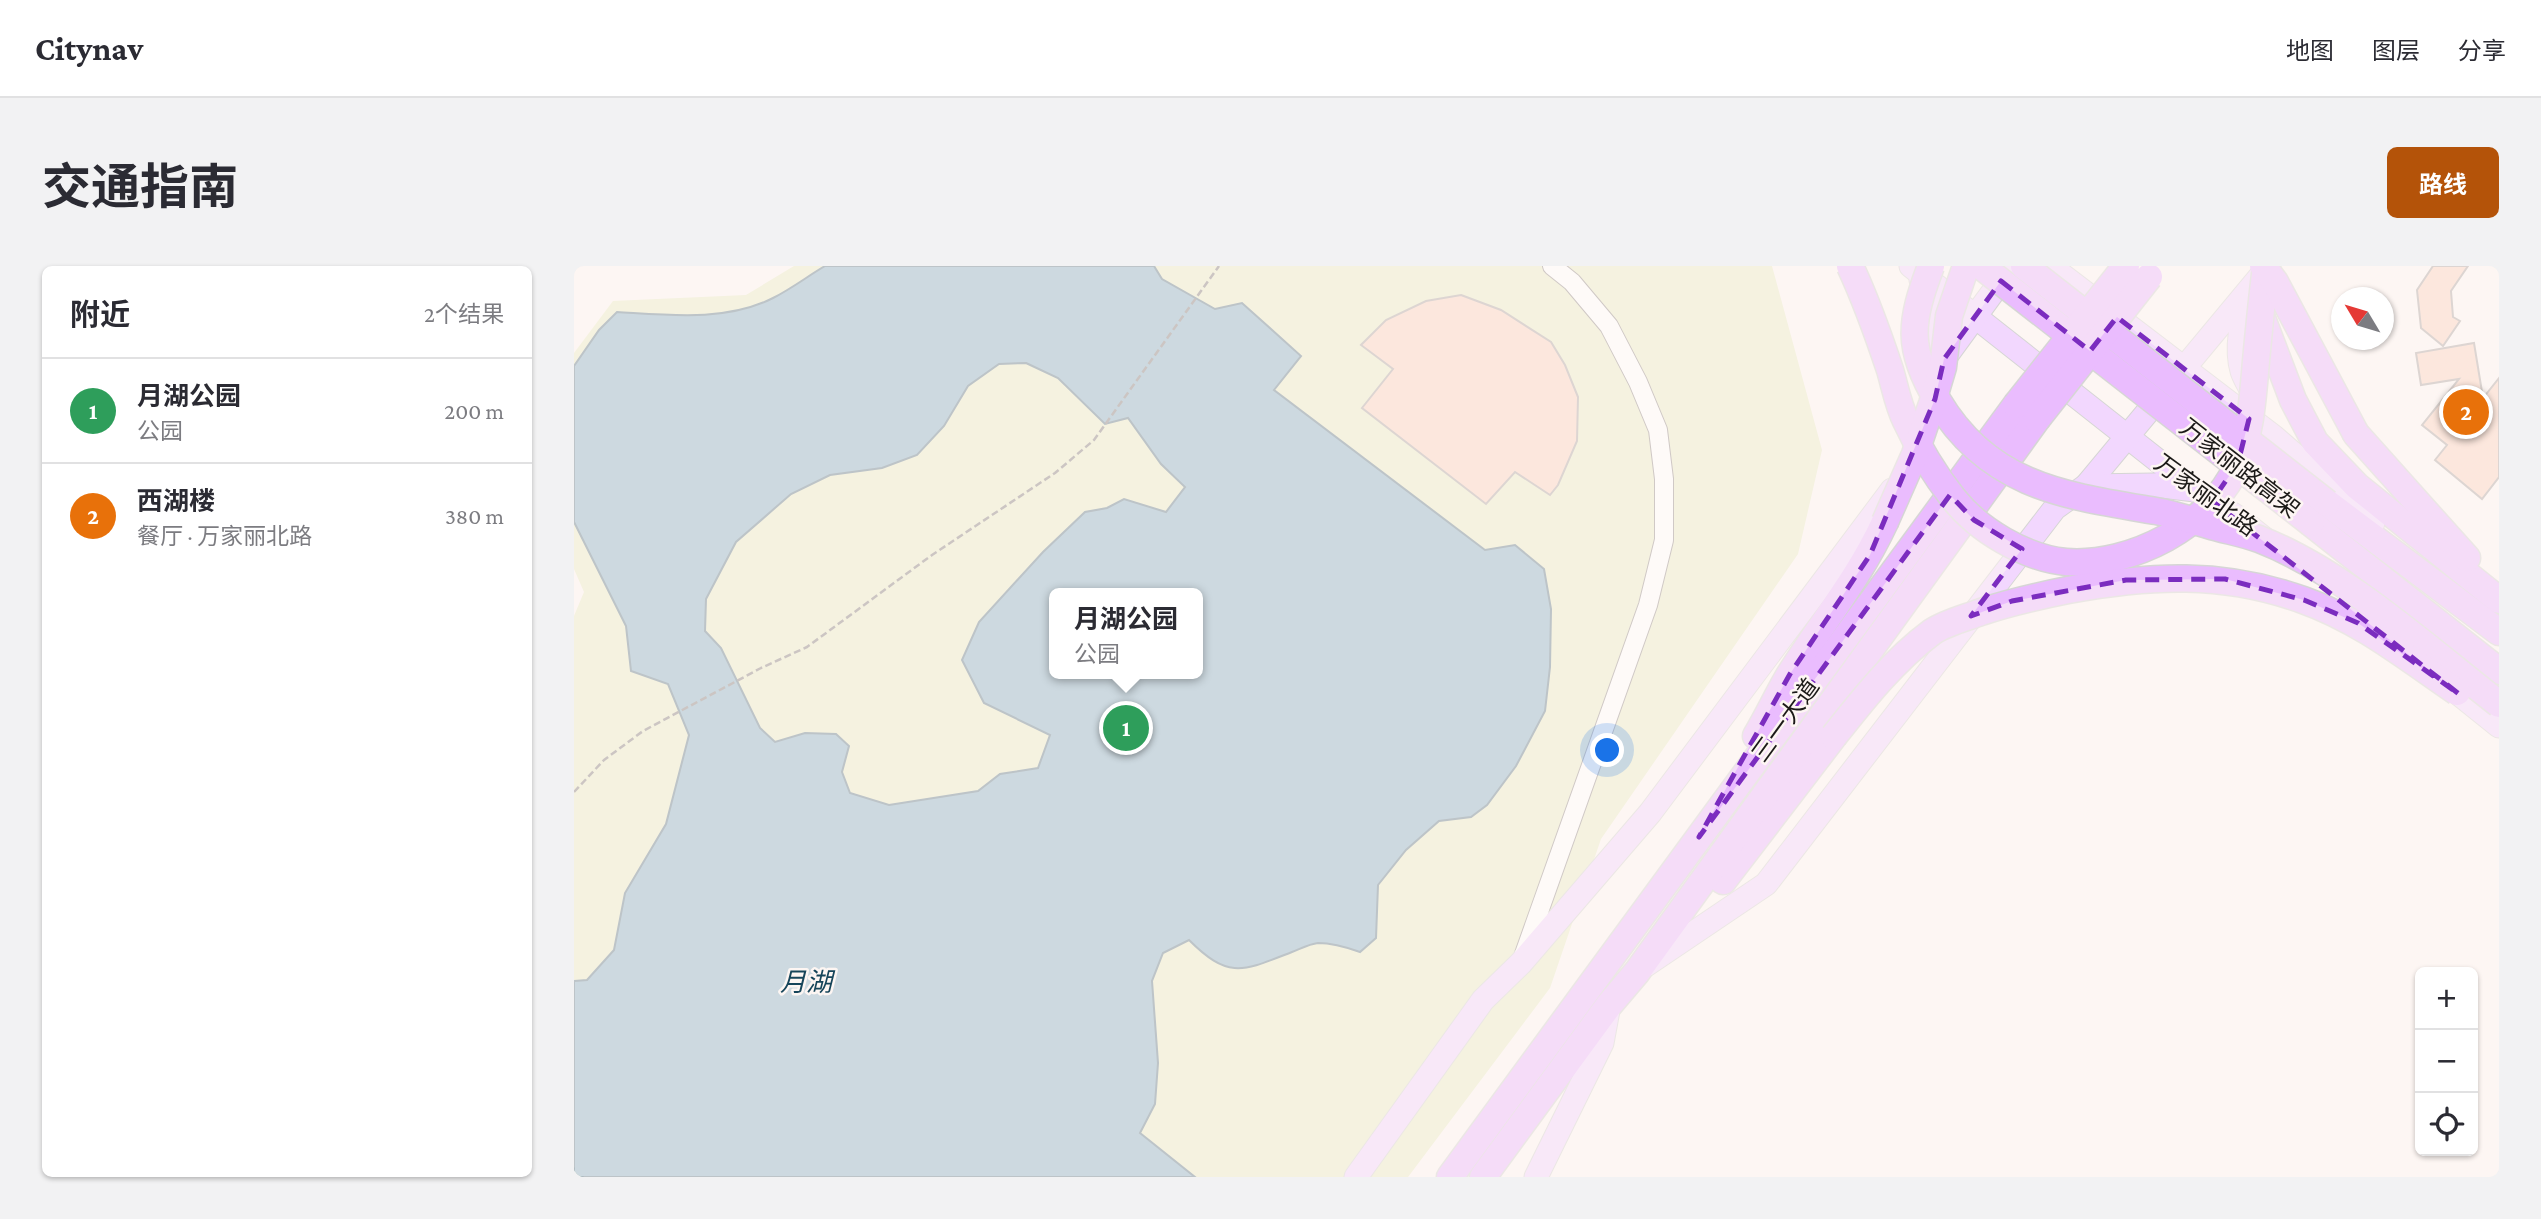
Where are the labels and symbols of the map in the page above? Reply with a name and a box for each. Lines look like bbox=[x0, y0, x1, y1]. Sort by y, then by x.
north arrow bbox=[2331, 287, 2394, 350]
pin: 2 bbox=[2443, 386, 2489, 438]
street label: 万家丽路高架 bbox=[2175, 413, 2305, 523]
street label: 万家丽北路 bbox=[2150, 449, 2262, 541]
street label: 三一大道 bbox=[1746, 673, 1824, 767]
pin: 1 bbox=[1103, 702, 1149, 754]
your location bbox=[1590, 733, 1624, 767]
water label: 月湖 bbox=[780, 968, 836, 997]

